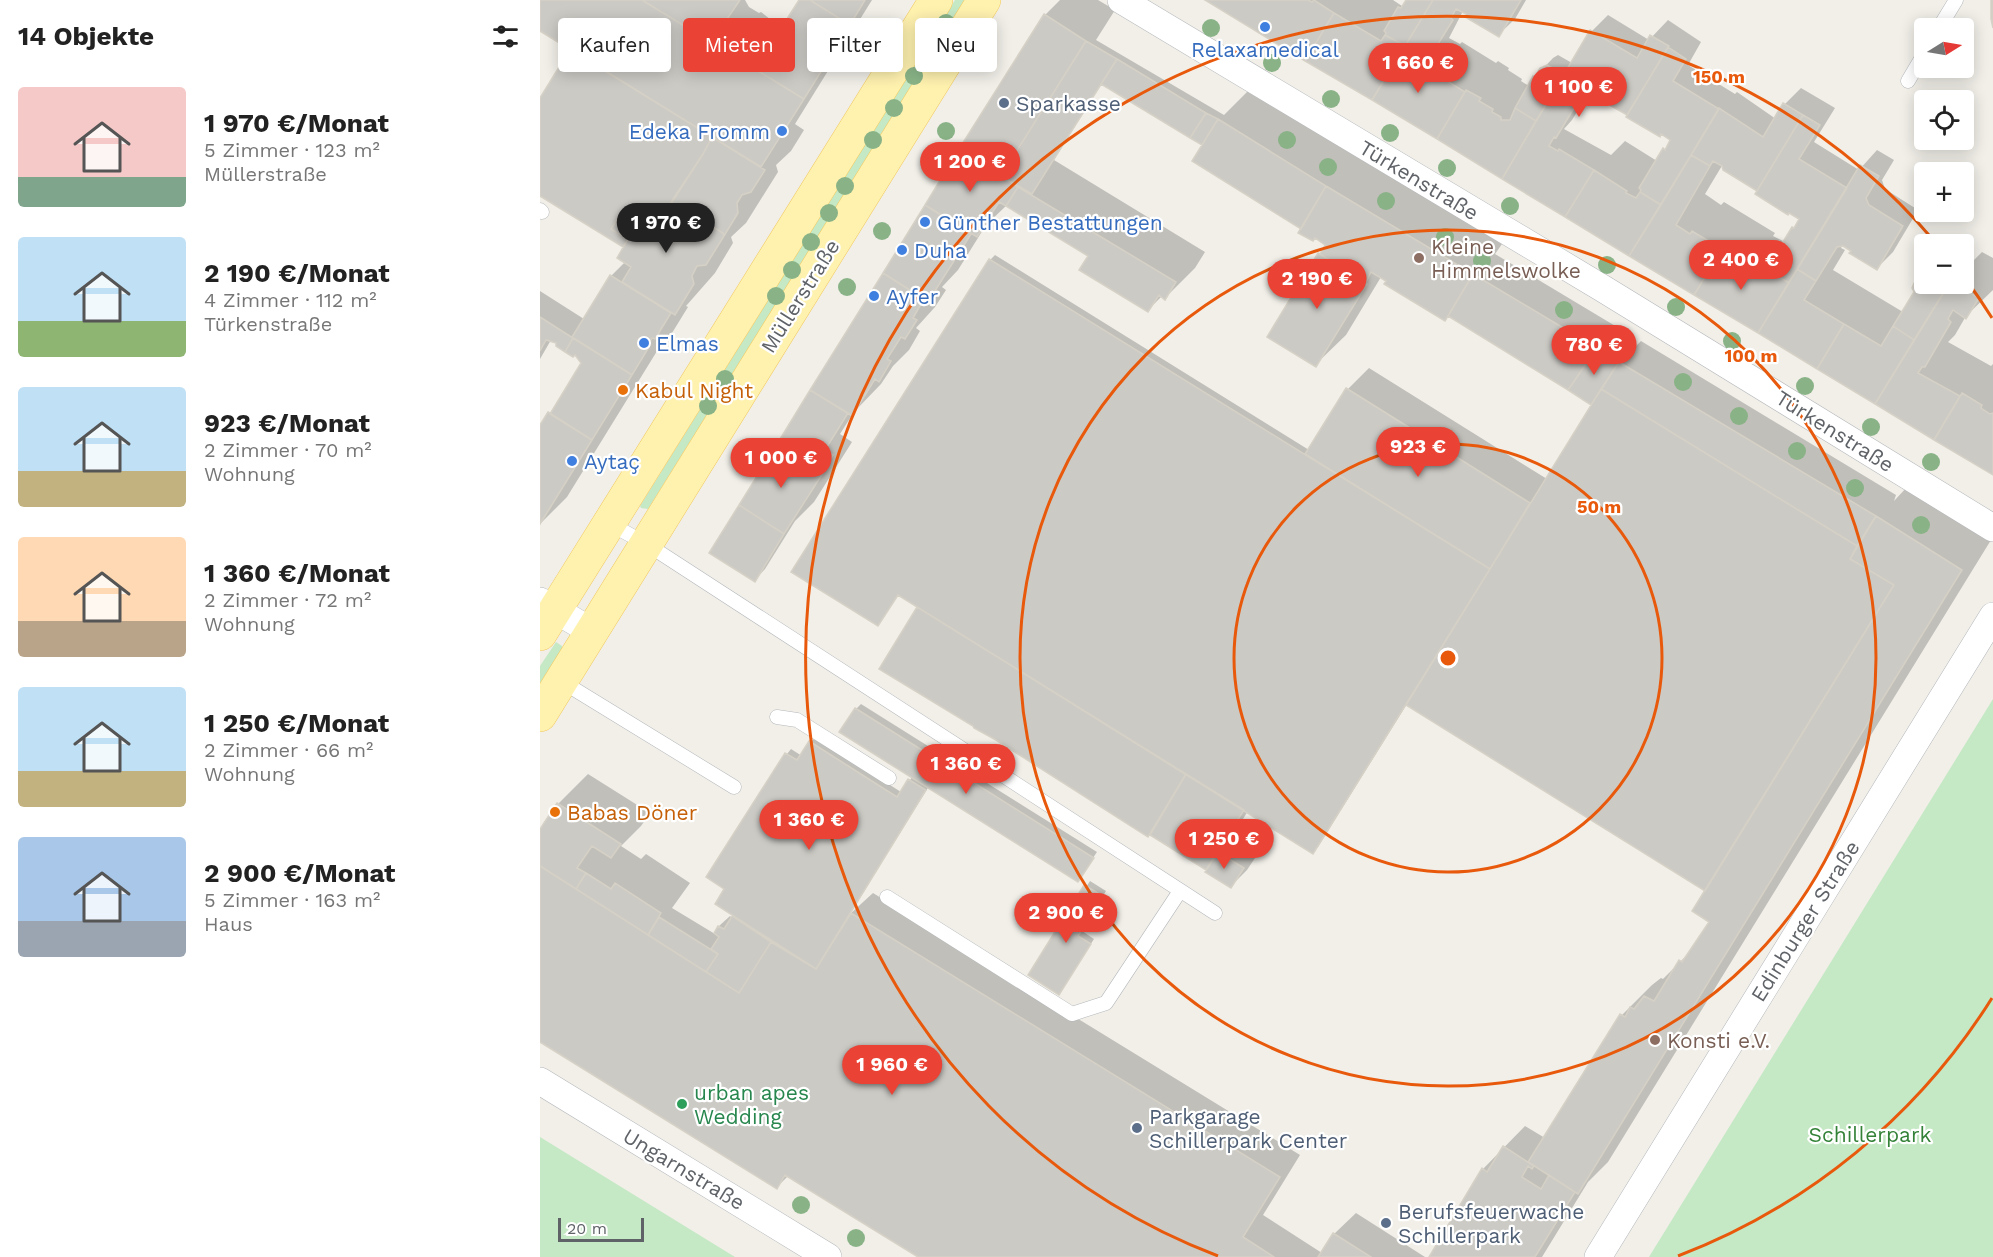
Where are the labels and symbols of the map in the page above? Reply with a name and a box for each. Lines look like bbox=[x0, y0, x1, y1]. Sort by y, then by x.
north arrow bbox=[1914, 18, 1974, 78]
marker: Relaxamedical bbox=[1258, 20, 1272, 34]
place label: Relaxamedical bbox=[1191, 37, 1339, 62]
pin: 1 660 € bbox=[1363, 43, 1473, 94]
text: 150 m bbox=[1693, 66, 1745, 87]
pin: 1 100 € bbox=[1524, 67, 1634, 118]
place label: Sparkasse bbox=[1016, 91, 1121, 116]
marker: Sparkasse bbox=[997, 96, 1011, 110]
place label: Edeka Fromm bbox=[629, 119, 770, 144]
marker: Edeka Fromm bbox=[775, 124, 789, 138]
street label: Türkenstraße bbox=[1355, 135, 1483, 225]
pin: 1 200 € bbox=[915, 142, 1025, 193]
pin: 1 970 € bbox=[611, 203, 721, 254]
place label: Günther Bestattungen bbox=[937, 210, 1163, 235]
marker: Günther Bestattungen bbox=[918, 215, 932, 229]
place label: Kleine Himmelswolke bbox=[1431, 234, 1581, 283]
street label: Müllerstraße bbox=[755, 235, 845, 357]
place label: Duha bbox=[914, 238, 967, 263]
pin: 2 400 € bbox=[1686, 240, 1796, 291]
marker: Duha bbox=[895, 243, 909, 257]
marker: Kleine Himmelswolke bbox=[1412, 251, 1426, 265]
pin: 2 190 € bbox=[1262, 259, 1372, 310]
place label: Ayfer bbox=[886, 284, 939, 309]
marker: Ayfer bbox=[867, 289, 881, 303]
pin: 780 € bbox=[1552, 325, 1636, 376]
place label: Elmas bbox=[656, 331, 719, 356]
marker: Elmas bbox=[637, 336, 651, 350]
text: 100 m bbox=[1724, 345, 1778, 366]
place label: Kabul Night bbox=[635, 378, 753, 403]
marker: Kabul Night bbox=[616, 383, 630, 397]
street label: Türkenstraße bbox=[1771, 385, 1899, 477]
pin: 923 € bbox=[1376, 427, 1460, 478]
pin: 1 000 € bbox=[726, 438, 836, 489]
place label: Aytaç bbox=[584, 449, 640, 474]
marker: Aytaç bbox=[565, 454, 579, 468]
text: 50 m bbox=[1577, 496, 1621, 517]
centre of rings bbox=[1438, 648, 1458, 668]
pin: 1 360 € bbox=[911, 744, 1021, 795]
place label: Babas Döner bbox=[567, 800, 698, 825]
pin: 1 360 € bbox=[754, 800, 864, 851]
marker: Babas Döner bbox=[548, 805, 562, 819]
pin: 1 250 € bbox=[1169, 819, 1279, 870]
street label: Edinburger Straße bbox=[1745, 836, 1865, 1006]
pin: 2 900 € bbox=[1011, 893, 1121, 944]
place label: Konsti e.V. bbox=[1667, 1028, 1770, 1053]
marker: Konsti e.V. bbox=[1648, 1033, 1662, 1047]
pin: 1 960 € bbox=[837, 1045, 947, 1096]
place label: urban apes Wedding bbox=[694, 1080, 809, 1129]
marker: urban apes Wedding bbox=[675, 1097, 689, 1111]
place label: Parkgarage Schillerpark Center bbox=[1149, 1104, 1348, 1153]
marker: Parkgarage Schillerpark Center bbox=[1130, 1121, 1144, 1135]
park label: Schillerpark bbox=[1809, 1122, 1932, 1147]
street label: Ungarnstraße bbox=[619, 1123, 749, 1215]
place label: Berufsfeuerwache Schillerpark bbox=[1398, 1199, 1584, 1248]
scale bar bbox=[558, 1215, 644, 1242]
marker: Berufsfeuerwache Schillerpark bbox=[1379, 1216, 1393, 1230]

